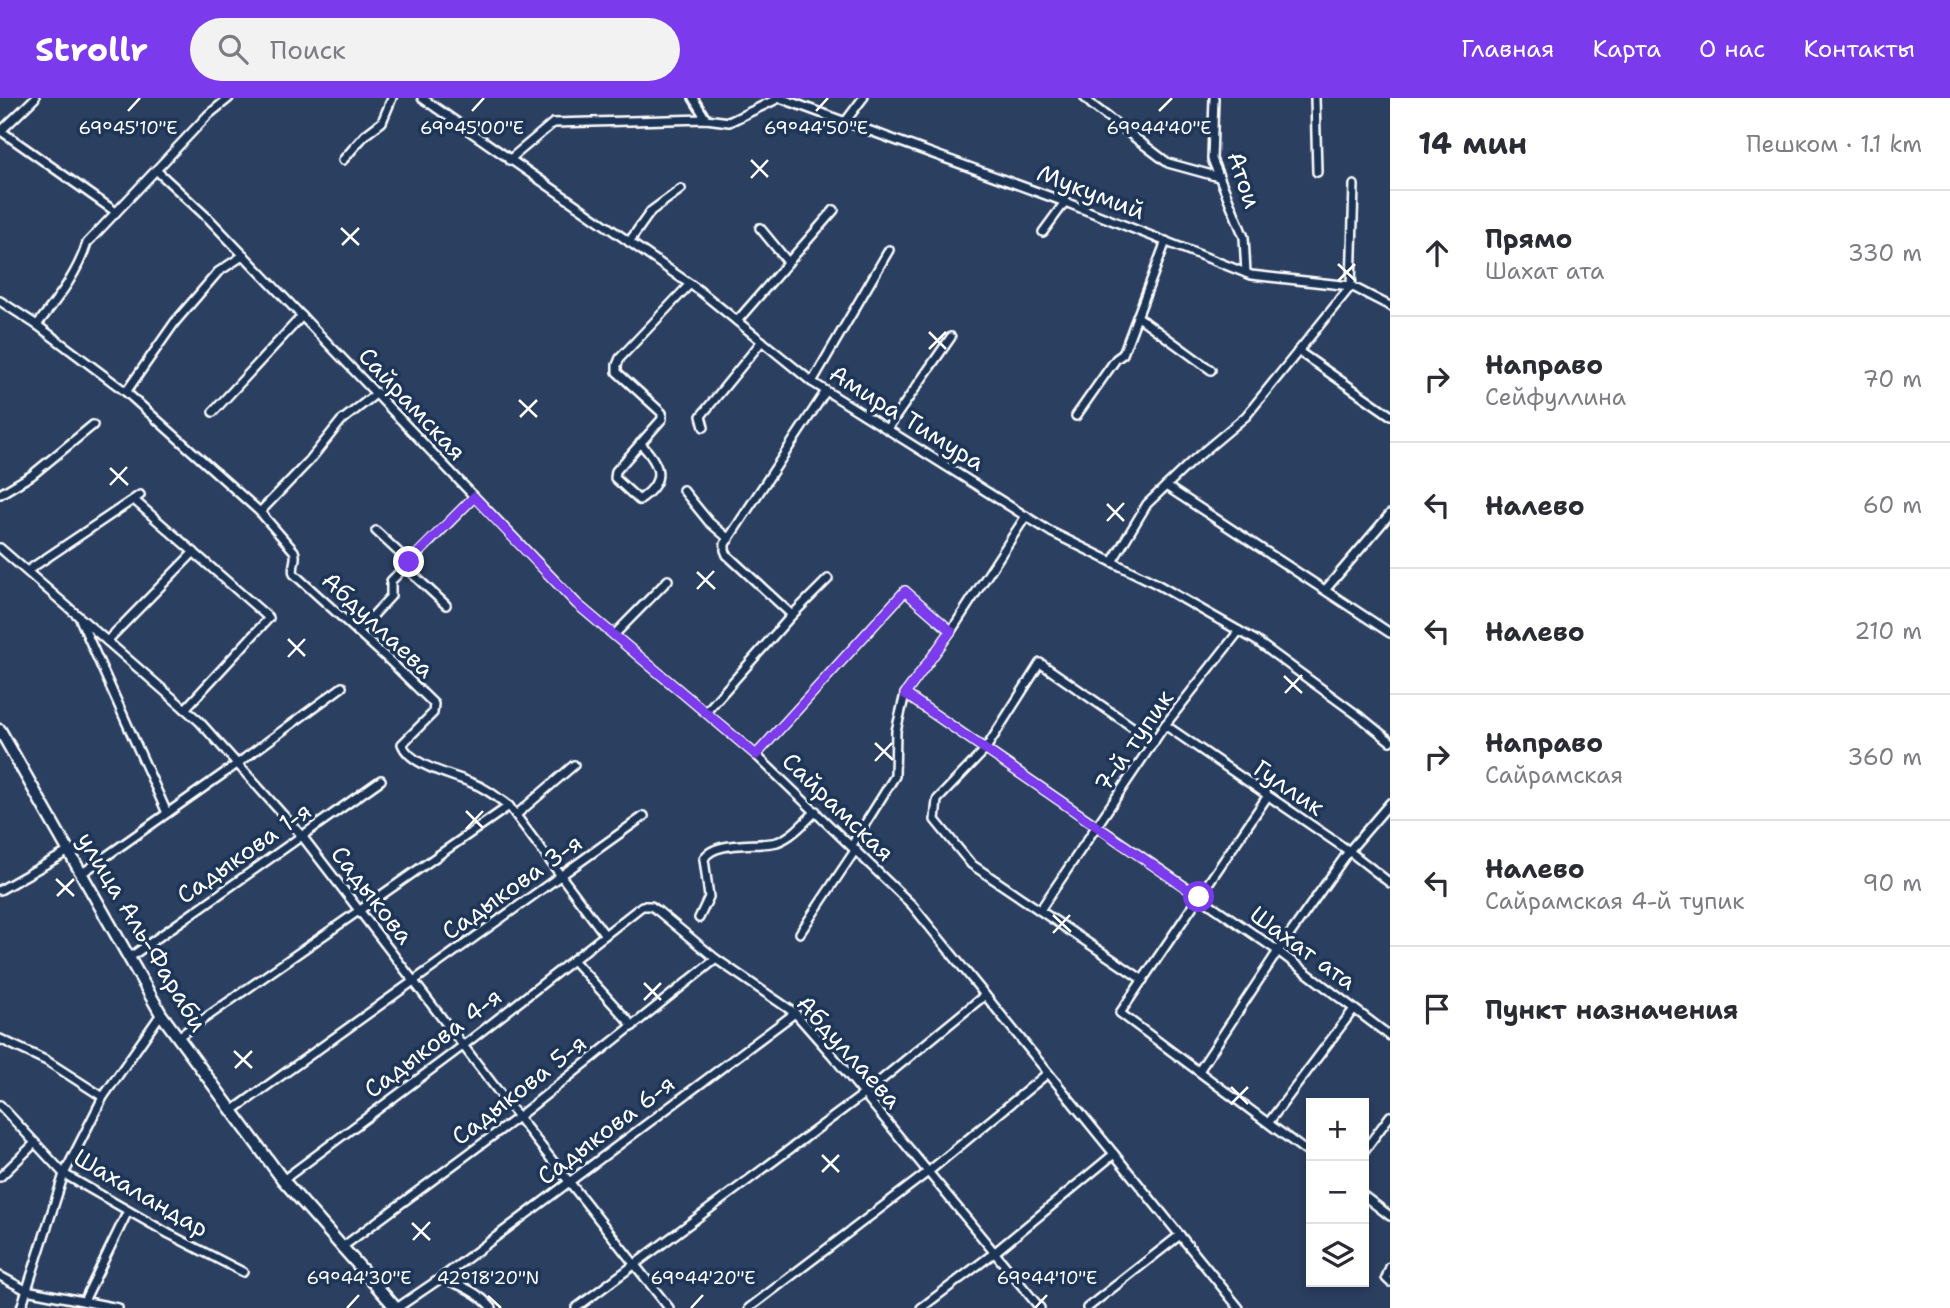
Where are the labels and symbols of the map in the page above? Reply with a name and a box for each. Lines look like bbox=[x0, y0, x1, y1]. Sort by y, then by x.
text: 69°45'10"E bbox=[79, 116, 177, 140]
text: 69°45'00"E bbox=[420, 116, 524, 140]
text: 69°44'50"E bbox=[764, 116, 868, 140]
text: 69°44'40"E bbox=[1106, 116, 1212, 140]
street label: Атои bbox=[1219, 147, 1269, 213]
street label: Мукумий bbox=[1032, 157, 1150, 227]
street label: Сайрамская bbox=[351, 340, 473, 468]
street label: Амира Тимура bbox=[823, 357, 991, 479]
route end bbox=[393, 546, 424, 577]
street label: Абдуллаева bbox=[315, 565, 441, 685]
street label: 7-й тупик bbox=[1087, 683, 1181, 798]
street label: Сайрамская bbox=[775, 745, 901, 869]
street label: Гуллик bbox=[1247, 753, 1331, 824]
street label: Садыкова 1-я bbox=[170, 795, 318, 911]
street label: улица Аль-Фараби bbox=[70, 826, 214, 1038]
street label: Садыкова 3-я bbox=[435, 827, 589, 947]
street label: Садыкова bbox=[323, 839, 421, 951]
route start bbox=[1183, 881, 1214, 912]
street label: Шахат ата bbox=[1243, 898, 1363, 998]
street label: Садыкова 4-я bbox=[358, 981, 508, 1105]
street label: Абдуллаева bbox=[789, 988, 909, 1116]
street label: Садыкова 5-я bbox=[445, 1027, 593, 1153]
street label: Садыкова 6-я bbox=[531, 1068, 681, 1192]
street label: Шахаландар bbox=[68, 1141, 214, 1245]
text: 69°44'30"E bbox=[306, 1266, 412, 1290]
text: 42°18'20"N bbox=[437, 1266, 539, 1290]
text: 69°44'20"E bbox=[651, 1266, 755, 1290]
text: 69°44'10"E bbox=[997, 1266, 1097, 1290]

